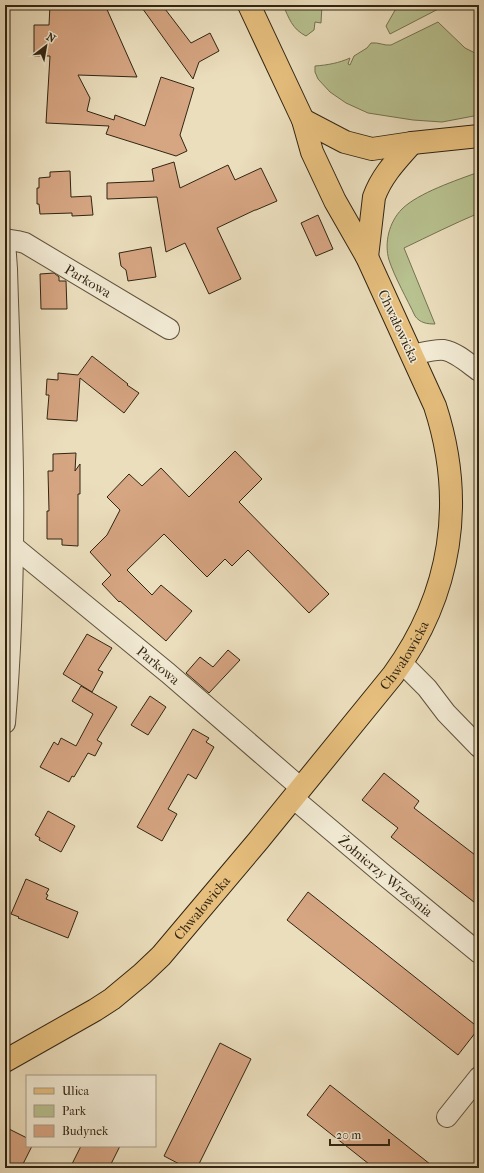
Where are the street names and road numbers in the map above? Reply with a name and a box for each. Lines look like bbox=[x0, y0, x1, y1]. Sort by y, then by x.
street label: Parkowa bbox=[62, 261, 115, 302]
street label: Chwałowicka bbox=[374, 287, 423, 366]
street label: Chwałowicka bbox=[376, 618, 433, 694]
street label: Parkowa bbox=[133, 643, 184, 689]
street label: Żołnierzy Września bbox=[335, 832, 437, 921]
street label: Chwałowicka bbox=[170, 872, 234, 944]

